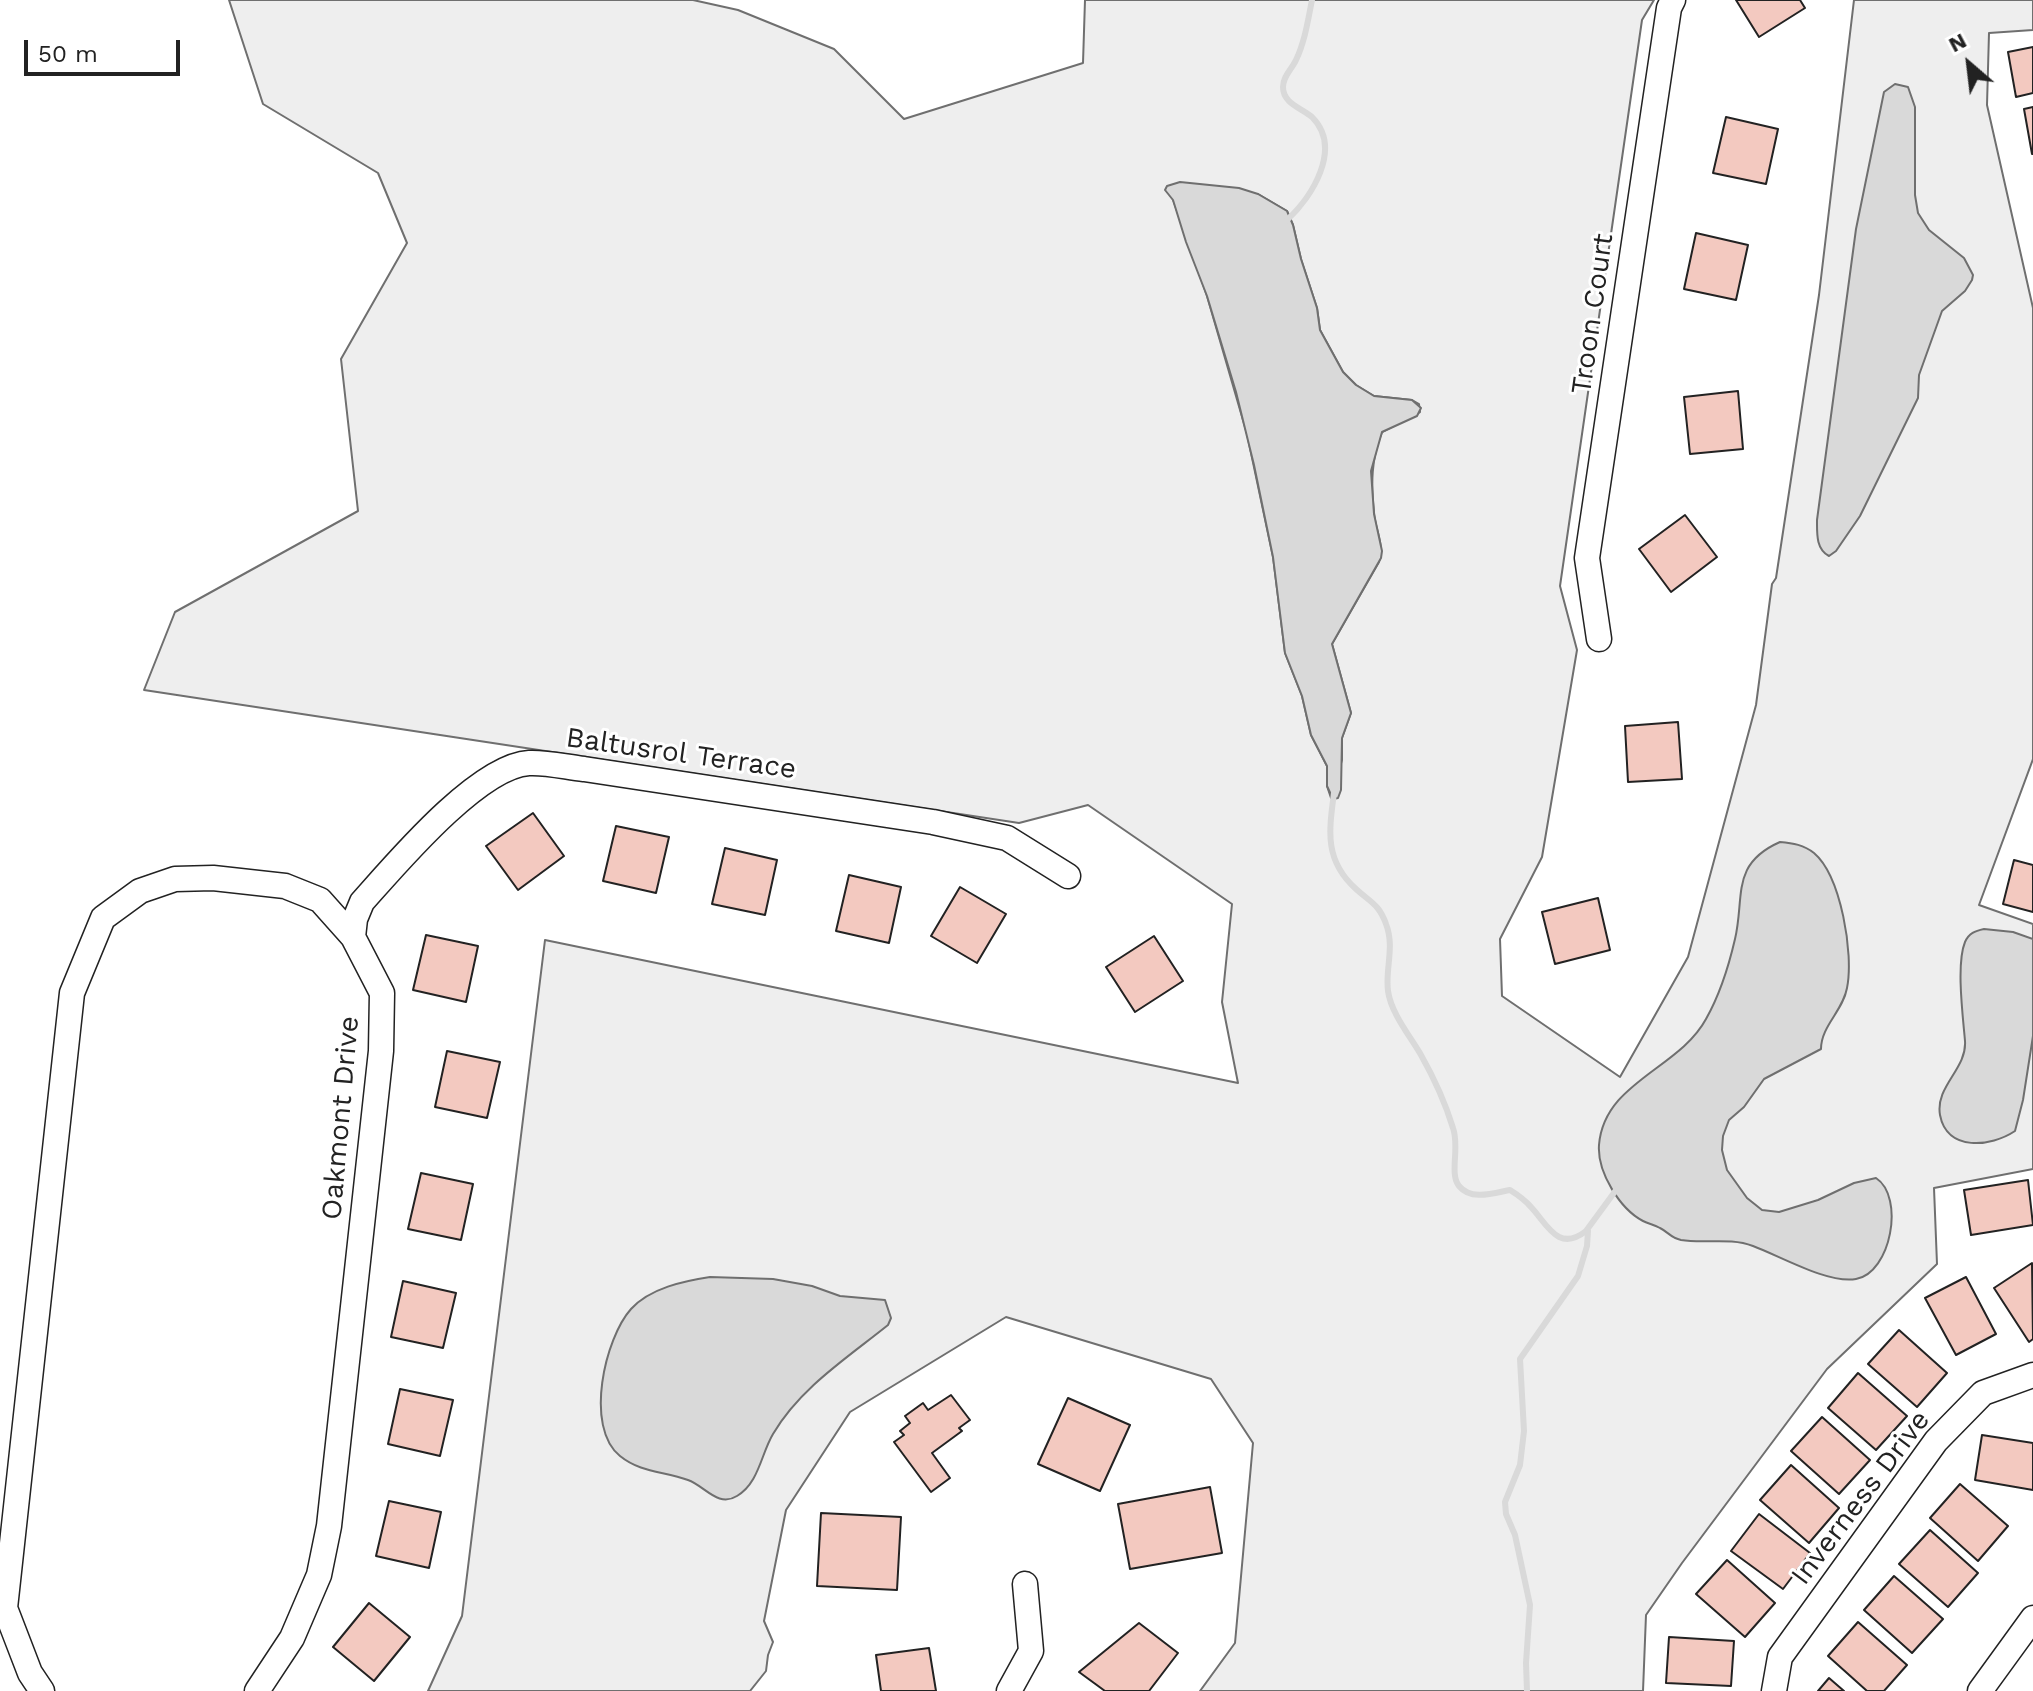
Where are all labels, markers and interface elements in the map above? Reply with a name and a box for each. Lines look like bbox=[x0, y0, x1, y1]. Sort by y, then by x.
scale bar bbox=[28, 24, 184, 74]
north arrow bbox=[1929, 24, 2009, 104]
text: N bbox=[1944, 28, 1971, 57]
text: 50 m bbox=[38, 40, 98, 68]
street label: Troon Court bbox=[1565, 231, 1621, 397]
street label: Baltusrol Terrace bbox=[564, 721, 798, 787]
street label: Oakmont Drive bbox=[315, 1015, 367, 1221]
street label: Inverness Drive bbox=[1785, 1404, 1937, 1592]

